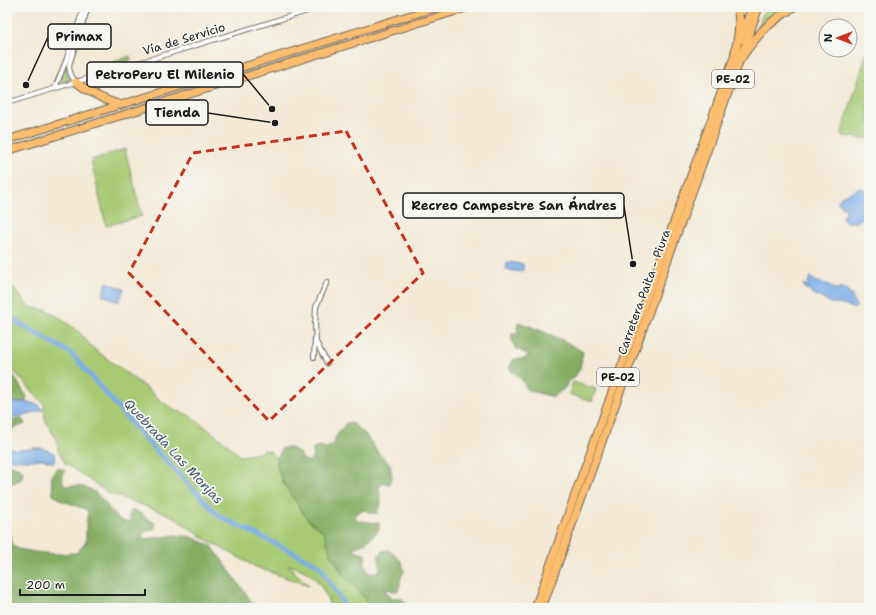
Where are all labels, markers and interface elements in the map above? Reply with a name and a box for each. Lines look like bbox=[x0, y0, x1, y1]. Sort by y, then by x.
north arrow bbox=[818, 18, 858, 58]
street label: Vía de Servicio bbox=[141, 19, 227, 59]
callout: Primax bbox=[48, 24, 111, 49]
text: Primax bbox=[56, 28, 103, 45]
text: N bbox=[821, 33, 836, 42]
callout: PetroPeru El Milenio bbox=[87, 62, 243, 87]
text: PetroPeru El Milenio bbox=[95, 66, 235, 83]
road number: PE-02 bbox=[712, 70, 754, 88]
callout: Tienda bbox=[146, 100, 208, 125]
text: Tienda bbox=[154, 104, 200, 121]
callout: Recreo Campestre San Ándres bbox=[403, 193, 624, 218]
text: Recreo Campestre San Ándres bbox=[411, 196, 617, 214]
street label: Carretera Paita - Piura bbox=[614, 227, 674, 357]
road number: PE-02 bbox=[597, 368, 639, 386]
water label: Quebrada Las Monjas bbox=[120, 395, 227, 508]
scale bar bbox=[20, 571, 145, 597]
text: 200 m bbox=[26, 577, 65, 593]

